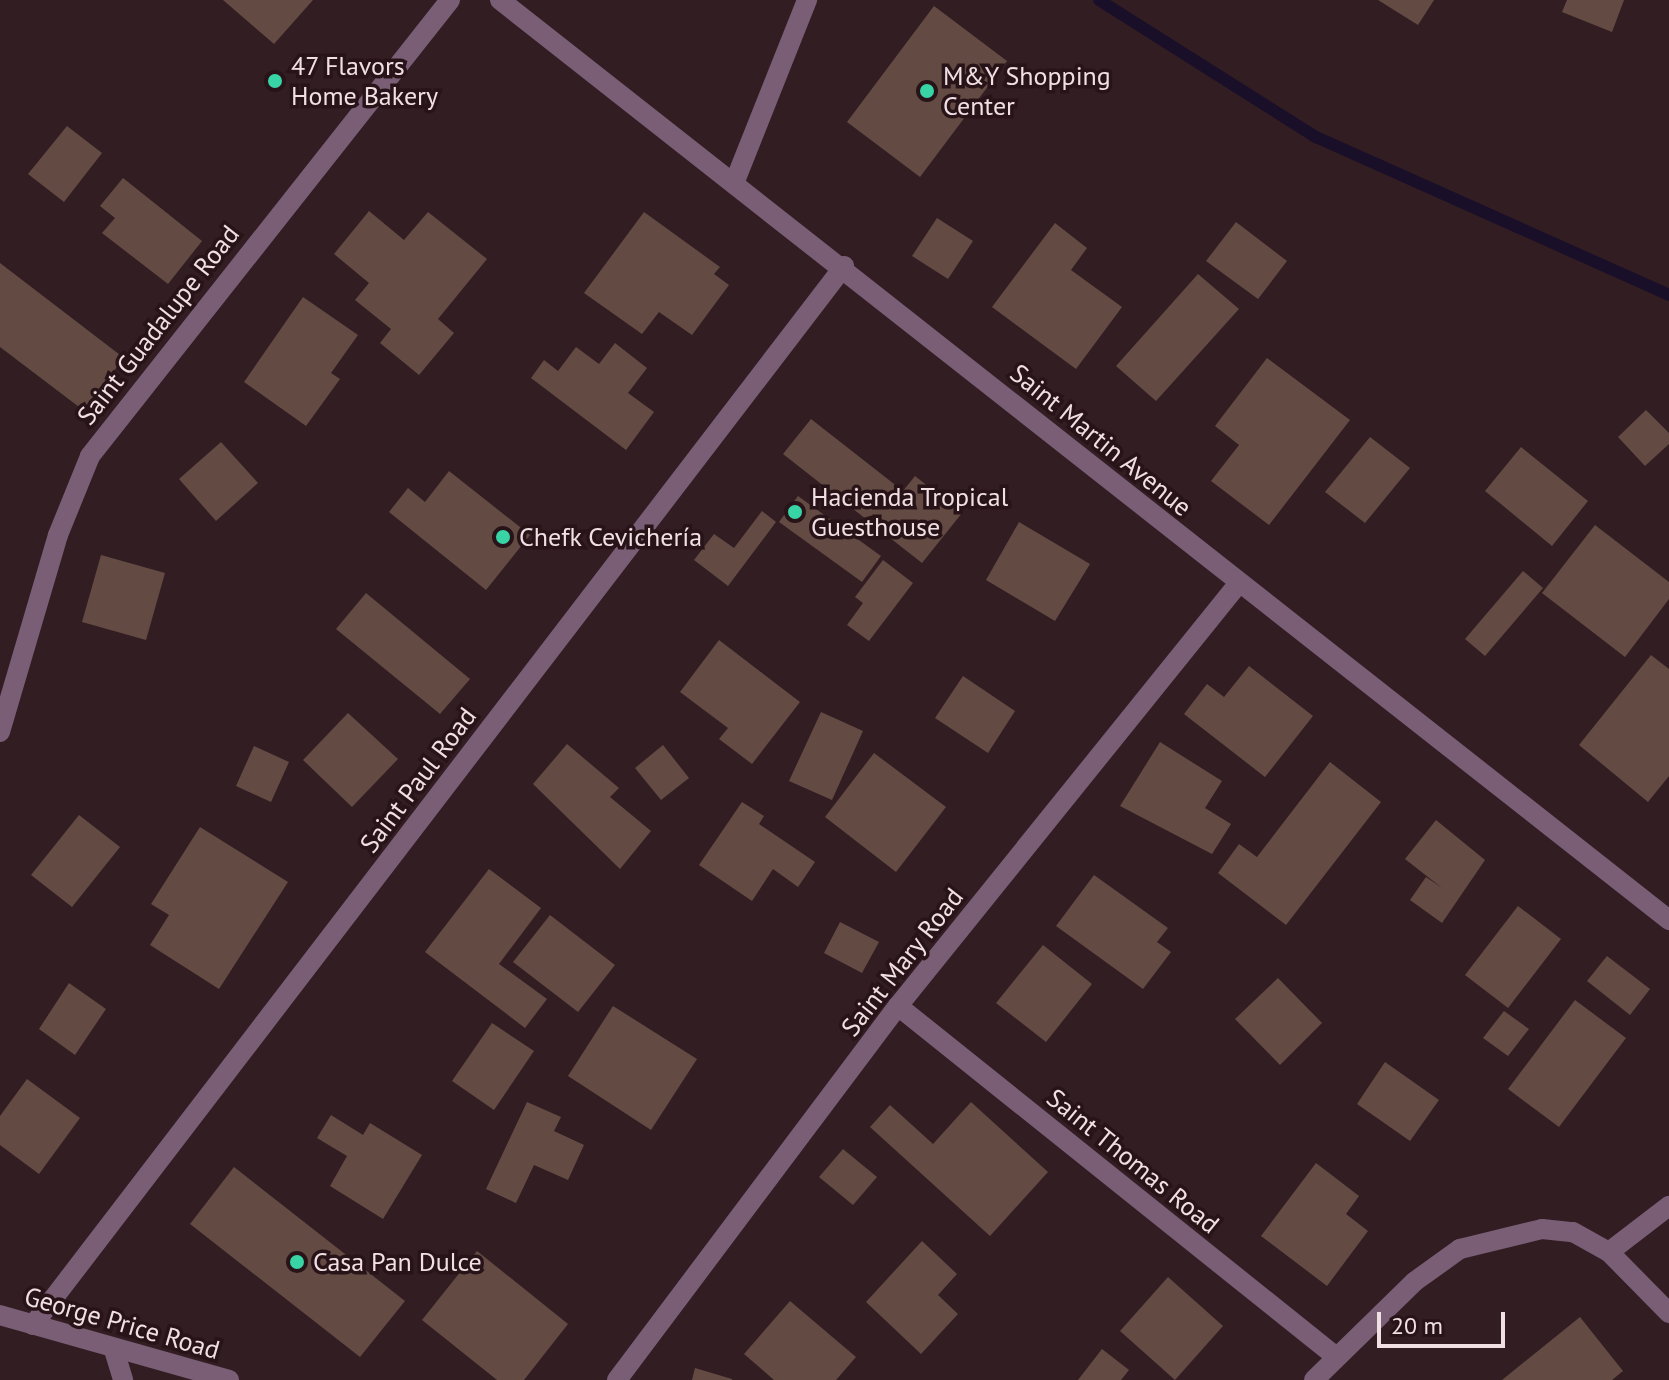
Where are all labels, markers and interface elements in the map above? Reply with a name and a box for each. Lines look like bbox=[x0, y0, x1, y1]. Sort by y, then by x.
place label: 47 Flavors Home Bakery bbox=[291, 50, 438, 112]
place label: M&Y Shopping Center bbox=[943, 60, 1111, 122]
marker: 47 Flavors Home Bakery bbox=[266, 72, 284, 90]
marker: M&Y Shopping Center bbox=[918, 82, 936, 100]
street label: Saint Guadalupe Road bbox=[71, 219, 245, 431]
street label: Saint Martin Avenue bbox=[1004, 357, 1198, 523]
place label: Hacienda Tropical Guesthouse bbox=[811, 481, 1009, 542]
marker: Hacienda Tropical Guesthouse bbox=[786, 503, 804, 521]
place label: Chefk Cevichería bbox=[519, 521, 703, 553]
marker: Chefk Cevichería bbox=[494, 528, 512, 546]
street label: Saint Paul Road bbox=[353, 701, 483, 859]
street label: Saint Mary Road bbox=[834, 881, 970, 1043]
street label: Saint Thomas Road bbox=[1040, 1082, 1226, 1240]
place label: Casa Pan Dulce bbox=[313, 1246, 482, 1278]
marker: Casa Pan Dulce bbox=[288, 1253, 306, 1271]
street label: George Price Road bbox=[21, 1280, 223, 1366]
scale bar bbox=[1381, 1296, 1509, 1346]
text: 20 m bbox=[1391, 1310, 1443, 1341]

